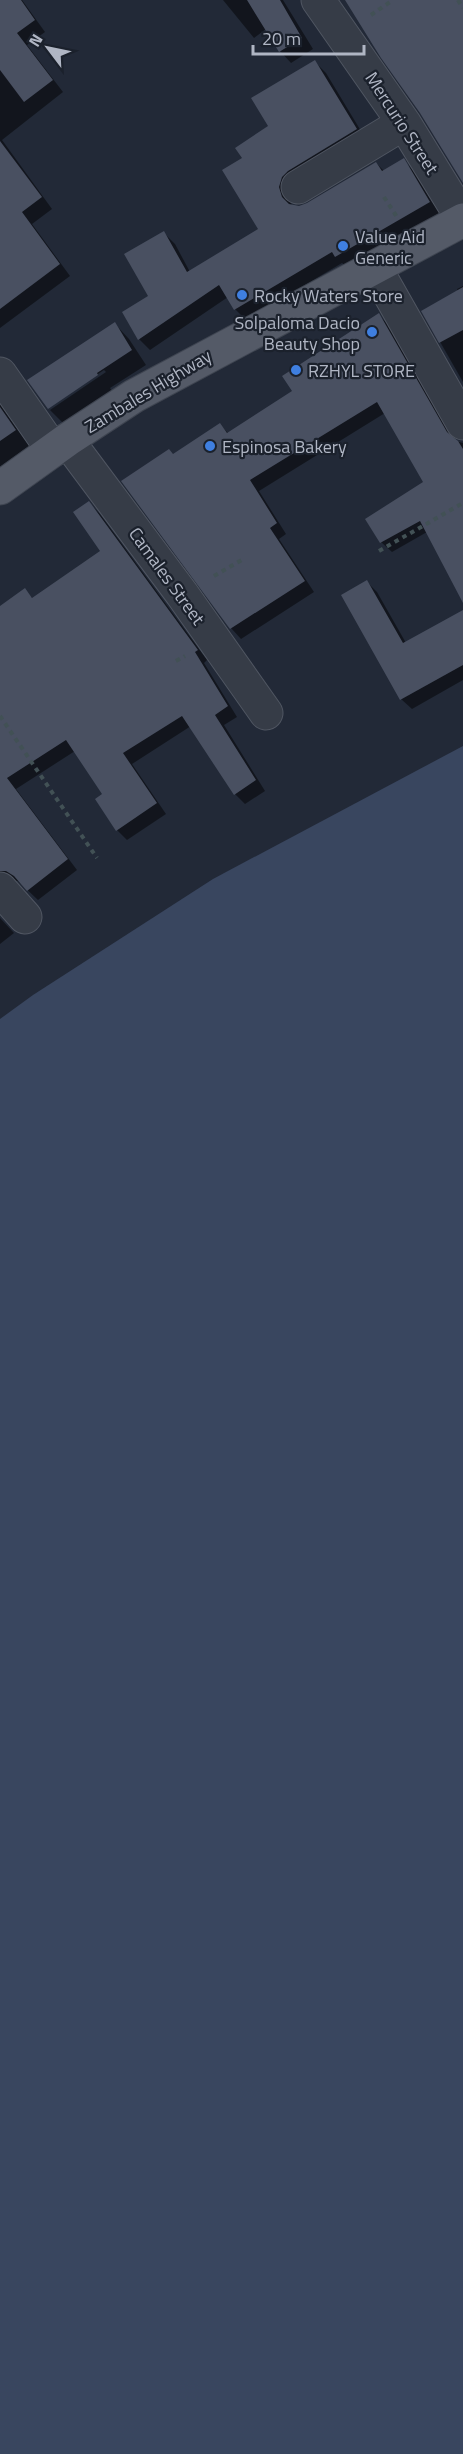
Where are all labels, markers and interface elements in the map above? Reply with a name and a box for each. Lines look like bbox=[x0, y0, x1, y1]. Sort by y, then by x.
north arrow bbox=[18, 18, 78, 78]
scale bar bbox=[253, 18, 364, 56]
text: 20 m bbox=[262, 25, 301, 52]
text: N bbox=[22, 29, 48, 51]
street label: Mercurio Street bbox=[359, 66, 446, 180]
place label: Value Aid Generic bbox=[355, 223, 425, 271]
marker: Value Aid Generic bbox=[336, 239, 350, 253]
place label: Rocky Waters Store bbox=[254, 282, 403, 309]
marker: Rocky Waters Store bbox=[235, 288, 249, 302]
place label: Solpaloma Dacio Beauty Shop bbox=[234, 309, 360, 357]
marker: Solpaloma Dacio Beauty Shop bbox=[365, 325, 379, 339]
street label: Zambales Highway bbox=[79, 342, 217, 440]
place label: RZHYL STORE bbox=[308, 357, 415, 384]
marker: RZHYL STORE bbox=[289, 363, 303, 377]
place label: Espinosa Bakery bbox=[222, 433, 347, 460]
marker: Espinosa Bakery bbox=[203, 439, 217, 453]
street label: Camales Street bbox=[122, 522, 212, 631]

